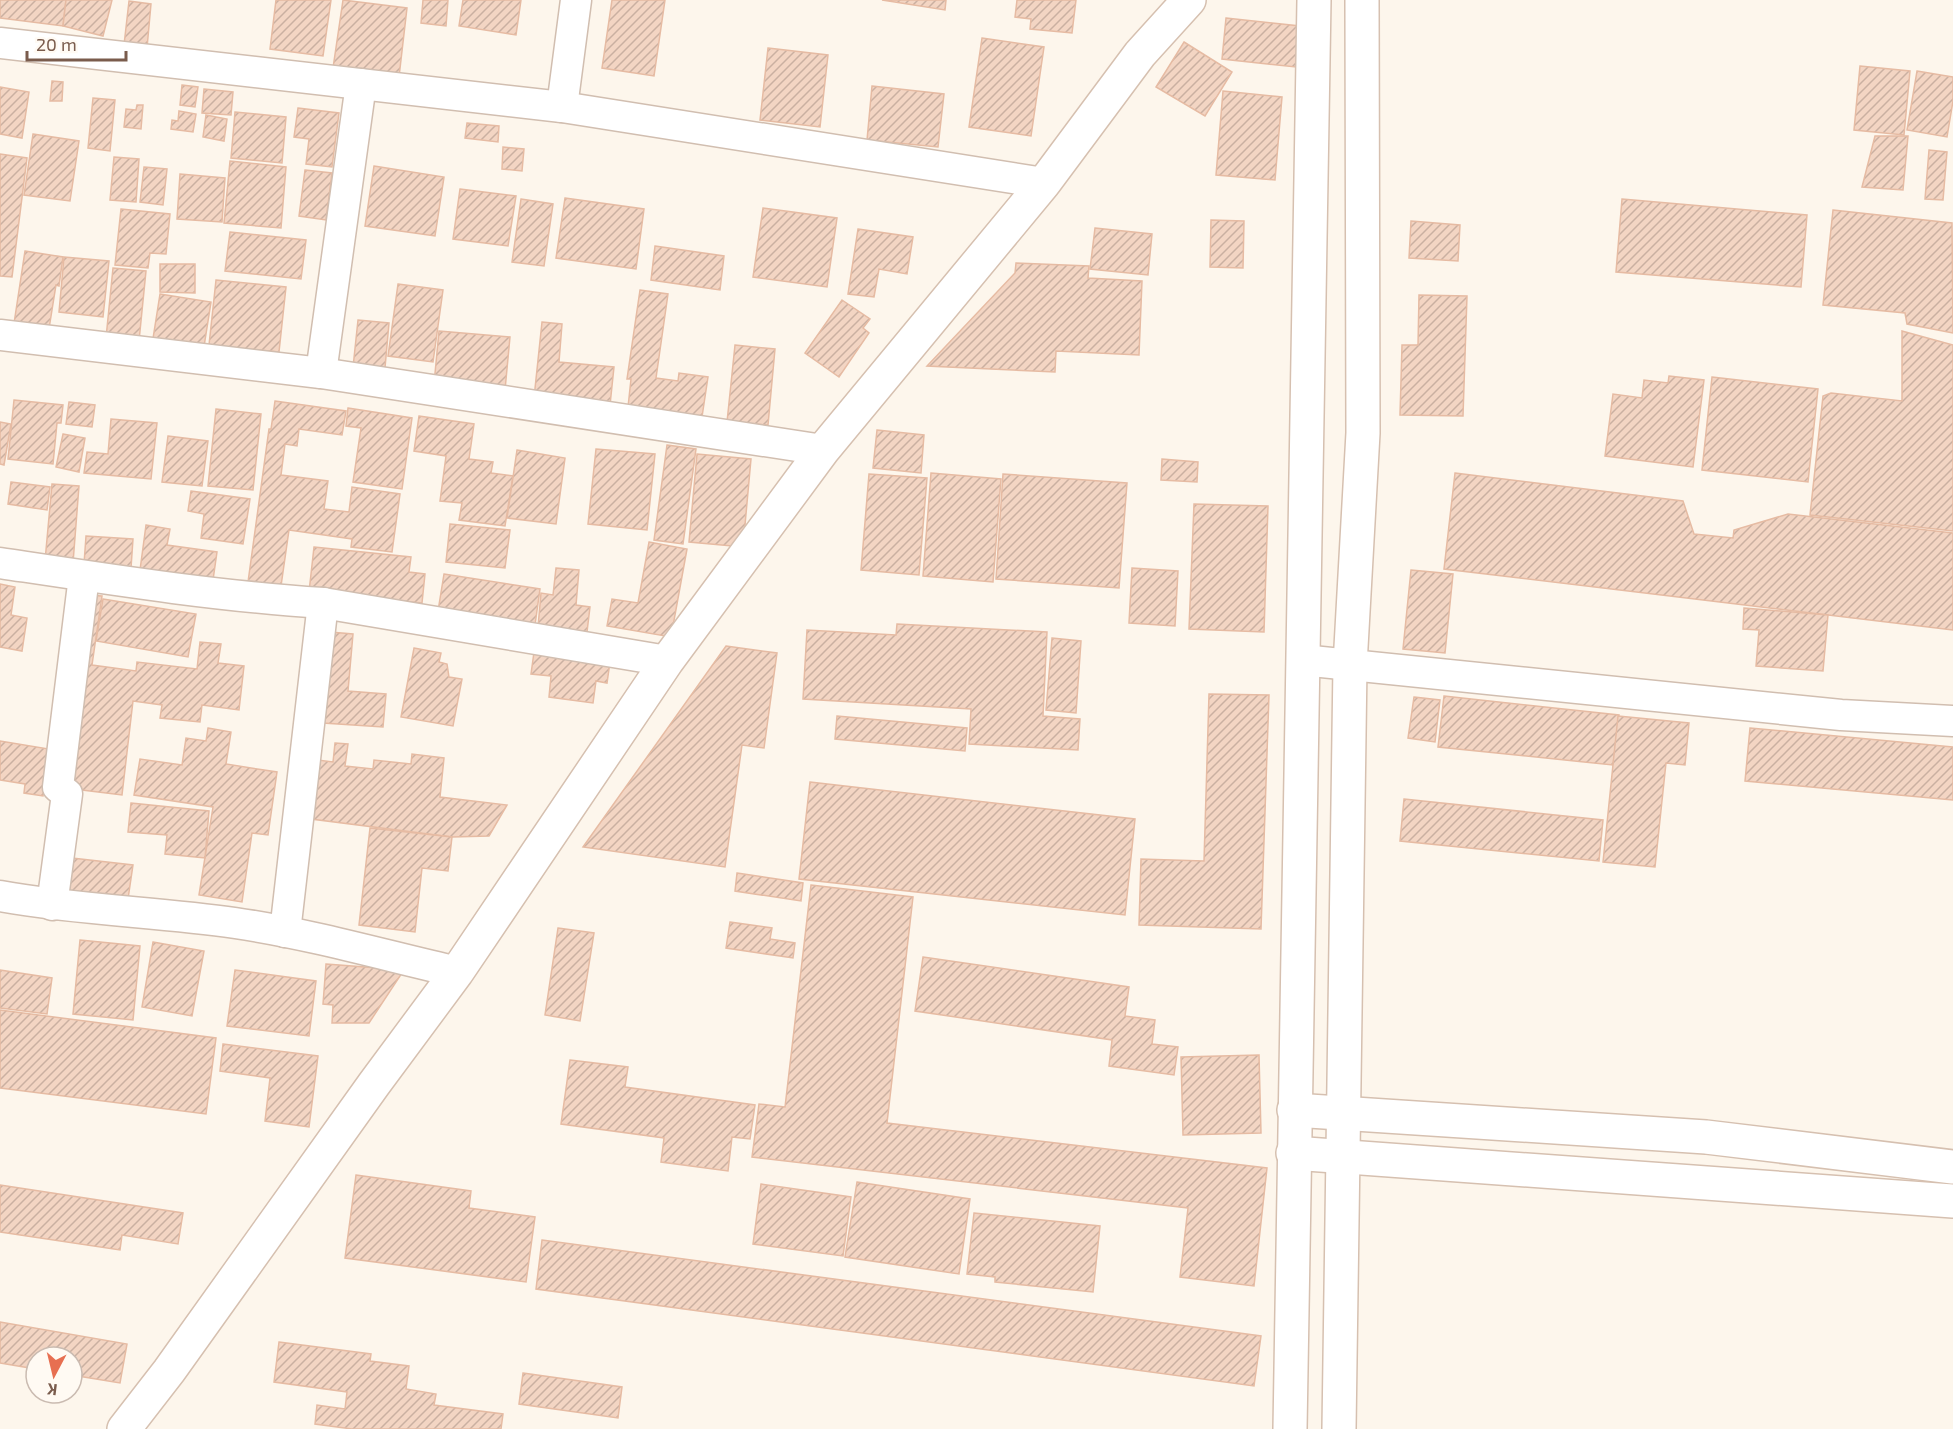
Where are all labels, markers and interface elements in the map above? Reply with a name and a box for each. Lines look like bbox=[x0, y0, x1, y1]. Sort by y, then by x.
scale bar bbox=[27, 24, 126, 62]
text: 20 m bbox=[36, 33, 77, 55]
north arrow bbox=[24, 1345, 84, 1405]
text: K bbox=[45, 1380, 58, 1400]

